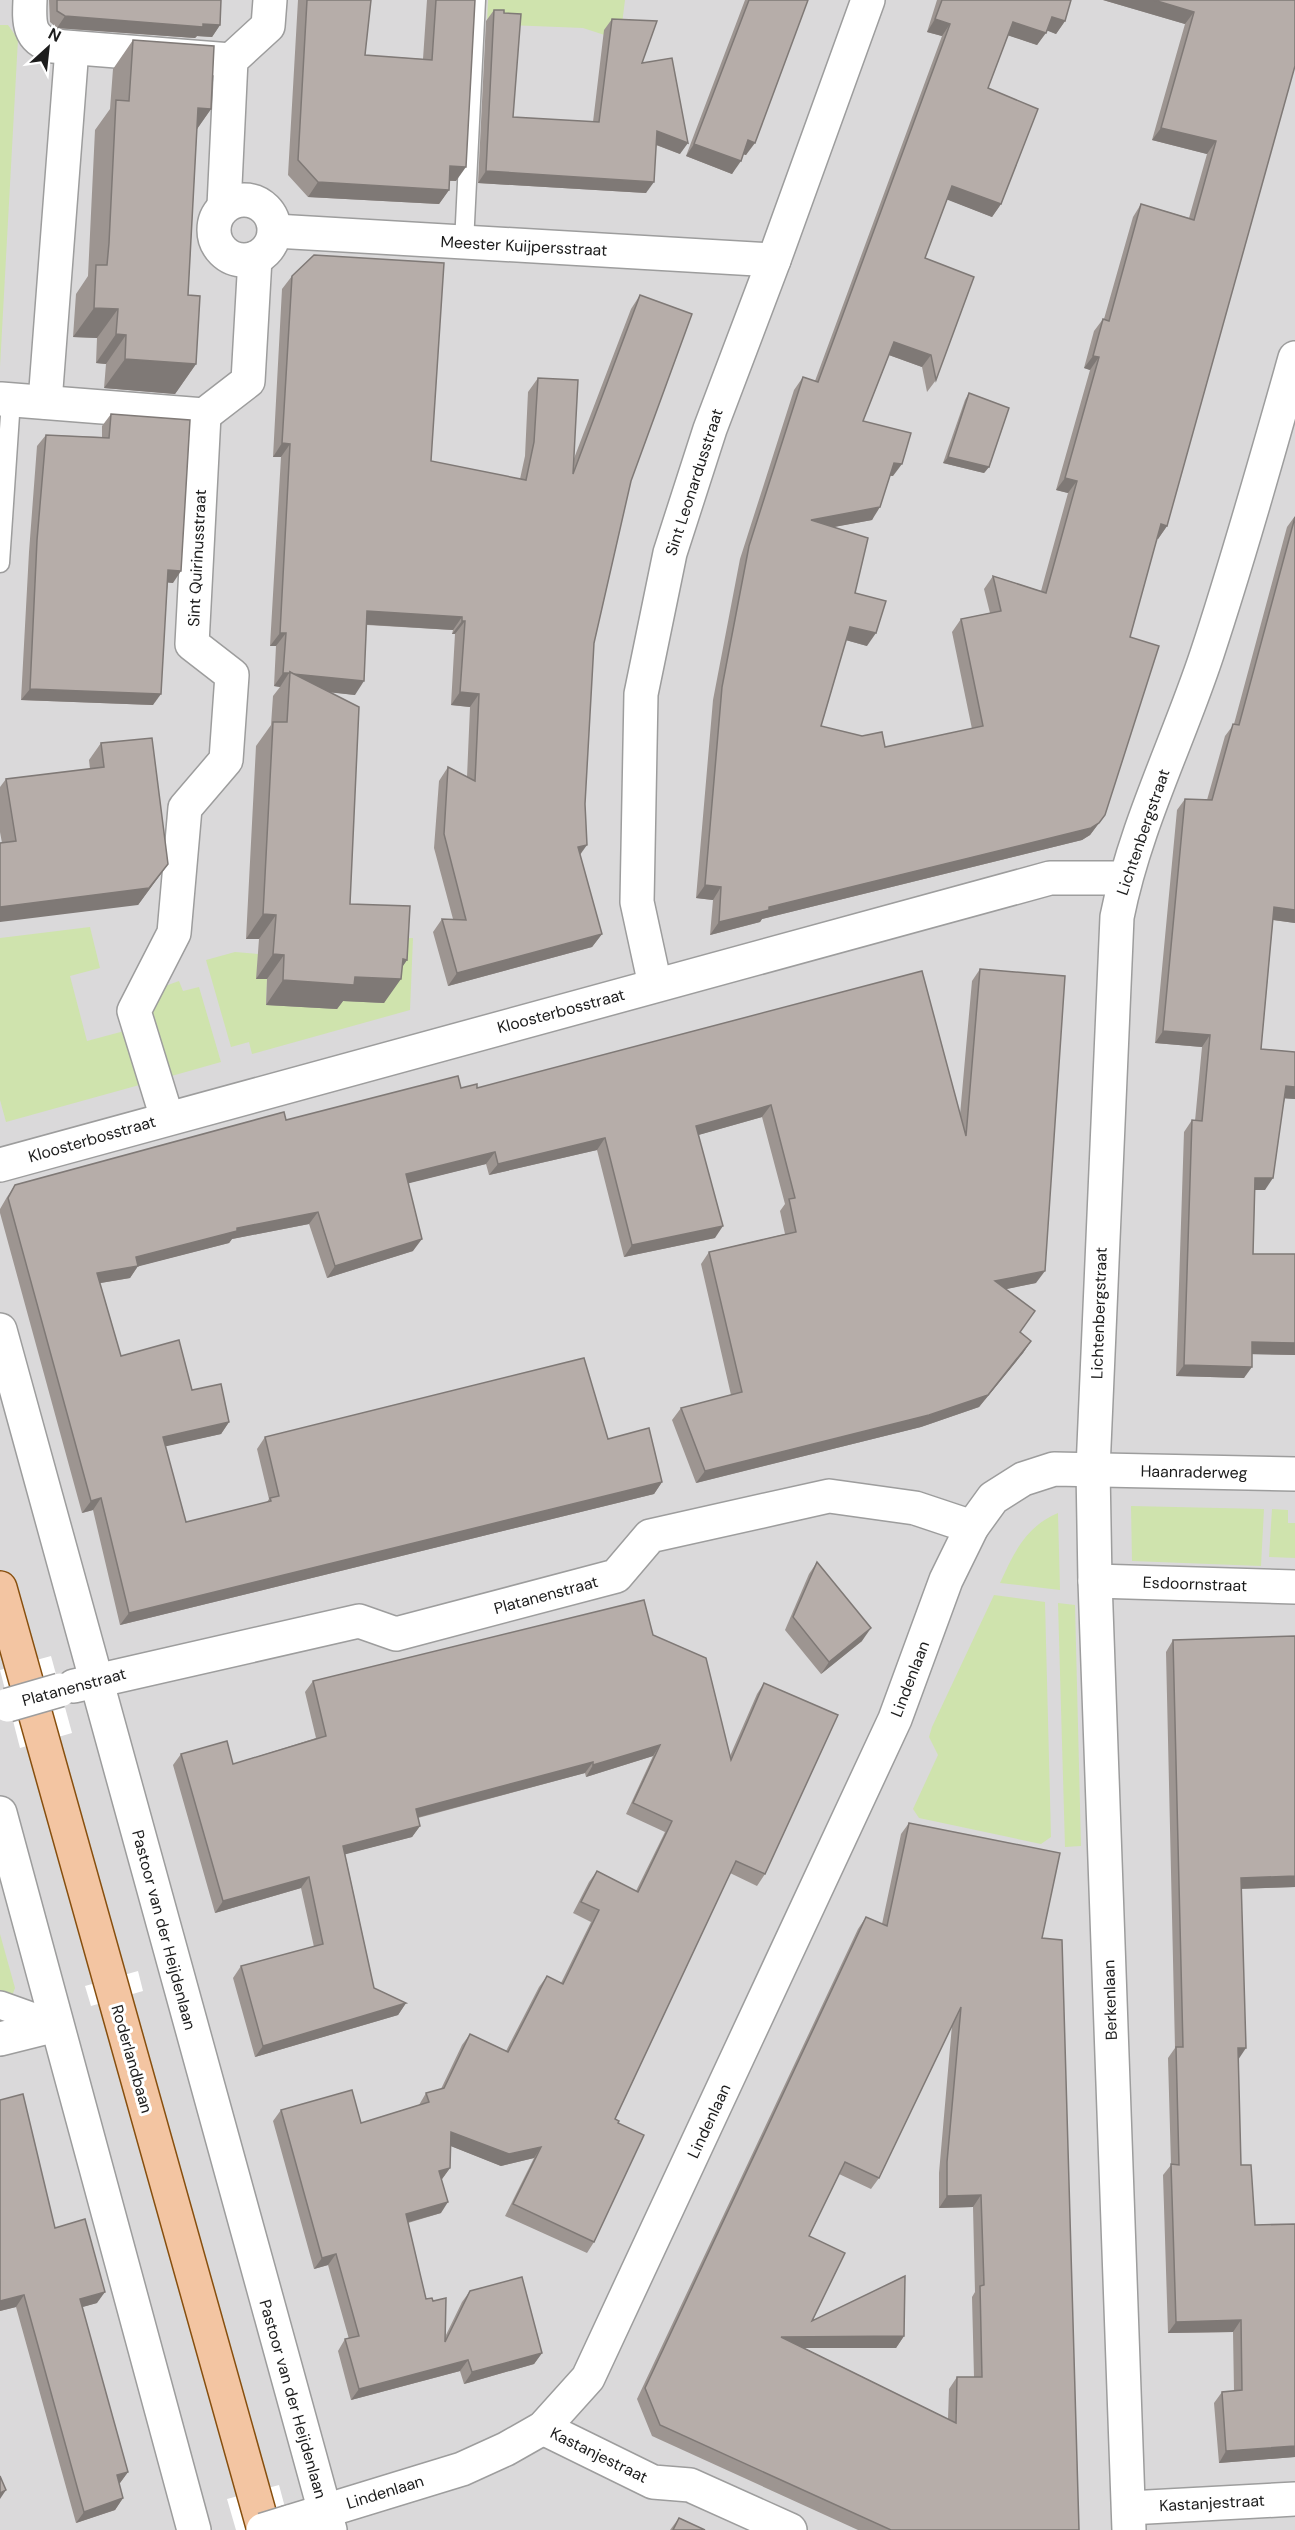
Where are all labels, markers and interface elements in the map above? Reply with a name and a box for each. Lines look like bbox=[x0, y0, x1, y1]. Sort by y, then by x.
north arrow bbox=[18, 18, 78, 78]
text: N bbox=[45, 23, 65, 47]
street label: Meester Kuijpersstraat bbox=[440, 231, 608, 261]
street label: Sint Leonardusstraat bbox=[660, 406, 728, 558]
street label: Sint Quirinusstraat bbox=[183, 489, 211, 627]
street label: Lichtenbergstraat bbox=[1112, 766, 1174, 898]
street label: Kloosterbosstraat bbox=[495, 984, 627, 1038]
street label: Kloosterbosstraat bbox=[26, 1111, 158, 1167]
street label: Lichtenbergstraat bbox=[1086, 1247, 1112, 1379]
street label: Haanraderweg bbox=[1140, 1461, 1248, 1483]
street label: Platanenstraat bbox=[492, 1571, 600, 1619]
street label: Esdoornstraat bbox=[1142, 1572, 1248, 1596]
street label: Lindenlaan bbox=[886, 1638, 934, 1720]
street label: Platanenstraat bbox=[20, 1663, 128, 1711]
street label: Pastoor van der Heijdenlaan bbox=[127, 1828, 201, 2032]
street label: Berkenlaan bbox=[1098, 1959, 1122, 2041]
street label: Roderlandbaan bbox=[107, 2002, 157, 2116]
street label: Lindenlaan bbox=[683, 2080, 735, 2162]
street label: Pastoor van der Heijdenlaan bbox=[254, 2297, 332, 2501]
street label: Kastanjestraat bbox=[547, 2422, 651, 2488]
street label: Lindenlaan bbox=[344, 2470, 426, 2514]
street label: Kastanjestraat bbox=[1159, 2490, 1265, 2516]

